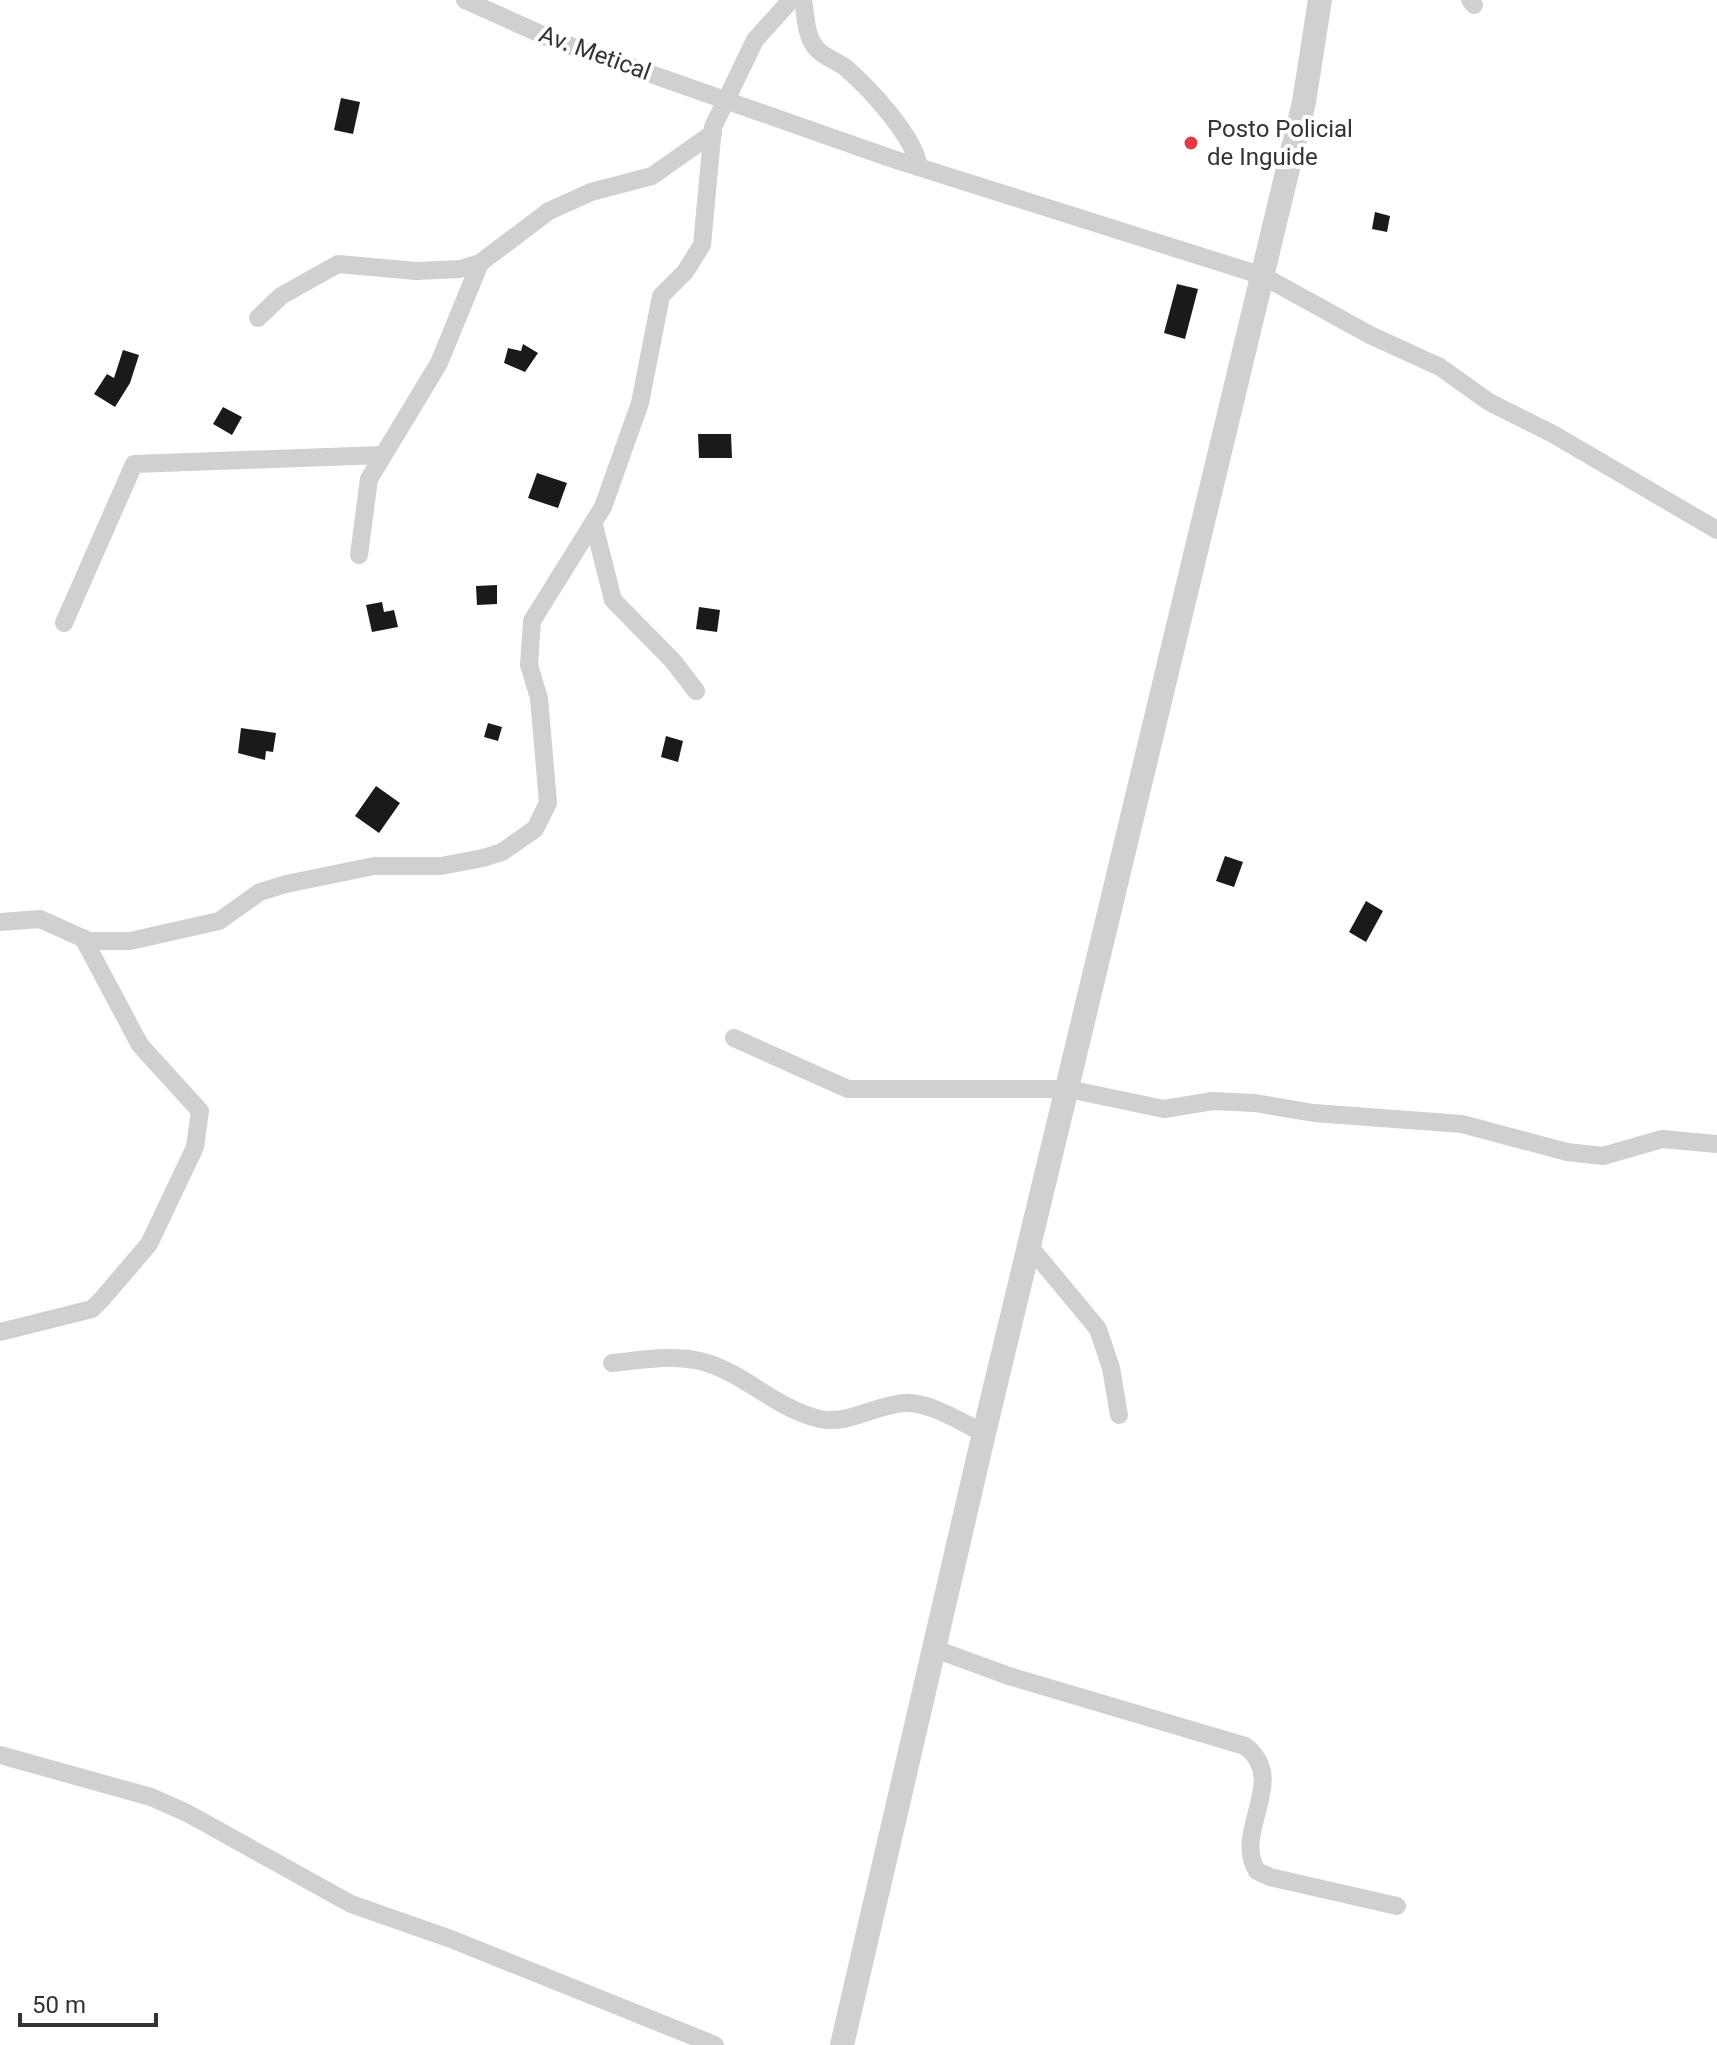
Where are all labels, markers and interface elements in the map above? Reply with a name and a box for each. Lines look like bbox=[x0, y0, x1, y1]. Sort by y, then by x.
street label: Av. Metical bbox=[535, 20, 655, 86]
place label: Posto Policial de Inguide bbox=[1207, 115, 1353, 171]
marker: Posto Policial de Inguide bbox=[1182, 134, 1200, 152]
scale bar bbox=[20, 1977, 156, 2027]
text: 50 m bbox=[32, 1991, 86, 2019]

